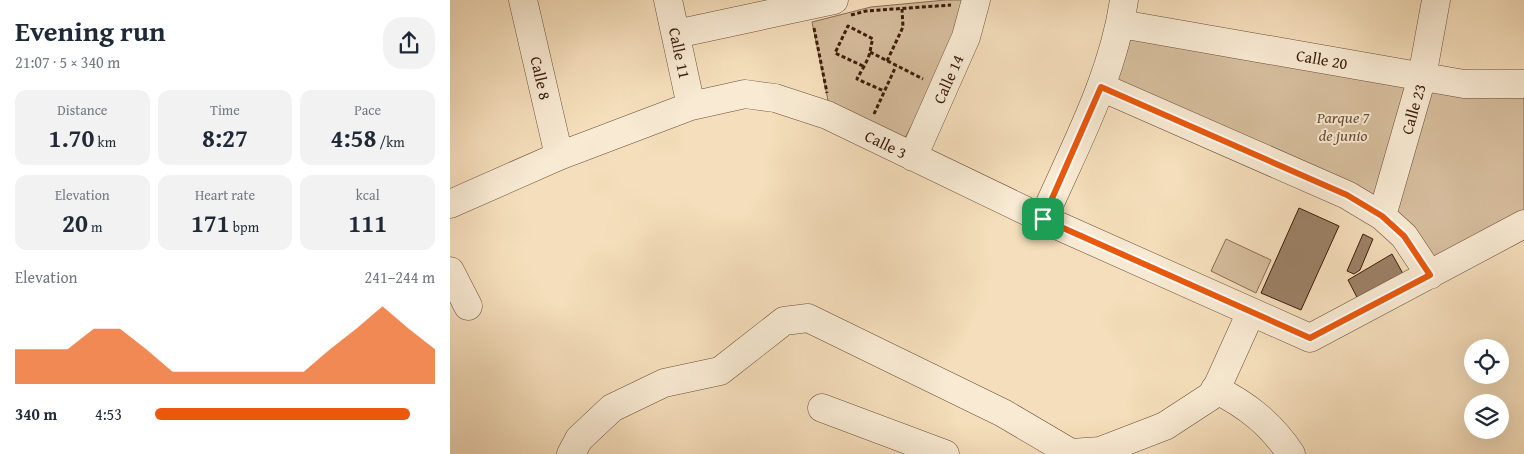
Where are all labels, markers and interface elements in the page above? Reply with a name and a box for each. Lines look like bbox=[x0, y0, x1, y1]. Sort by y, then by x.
text: Evening run bbox=[15, 10, 166, 51]
button: share bbox=[383, 17, 435, 69]
street label: Calle 11 bbox=[663, 25, 697, 81]
street label: Calle 20 bbox=[1294, 43, 1350, 75]
text: 21:07 · 5 × 340 m bbox=[15, 50, 120, 74]
street label: Calle 14 bbox=[927, 50, 970, 107]
street label: Calle 8 bbox=[524, 54, 558, 102]
street label: Calle 23 bbox=[1394, 81, 1432, 137]
text: Distance bbox=[57, 100, 107, 120]
text: Time bbox=[210, 100, 240, 120]
text: Pace bbox=[354, 100, 381, 120]
park label: Parque 7 de junio bbox=[1316, 105, 1371, 147]
text: 1.70 bbox=[49, 120, 94, 156]
text: 8:27 bbox=[202, 120, 248, 156]
text: 4:58 bbox=[331, 120, 377, 156]
street label: Calle 3 bbox=[861, 124, 911, 164]
text: km bbox=[94, 132, 116, 152]
text: /km bbox=[377, 132, 405, 152]
text: Elevation bbox=[55, 185, 110, 205]
text: Heart rate bbox=[195, 185, 255, 205]
text: kcal bbox=[356, 185, 380, 205]
pin bbox=[1022, 198, 1064, 240]
text: 20 bbox=[62, 205, 88, 241]
text: 171 bbox=[191, 205, 230, 241]
text: 111 bbox=[348, 205, 387, 241]
icon: arrive bbox=[1029, 205, 1057, 233]
text: m bbox=[88, 217, 103, 237]
text: bpm bbox=[230, 217, 259, 237]
text: Elevation bbox=[15, 265, 78, 289]
text: 241–244 m bbox=[365, 265, 435, 289]
map controls bbox=[1464, 339, 1509, 439]
button: locate bbox=[1464, 339, 1509, 384]
button: layers bbox=[1464, 394, 1509, 439]
text: 340 m bbox=[15, 402, 57, 426]
text: 4:53 bbox=[95, 402, 122, 426]

